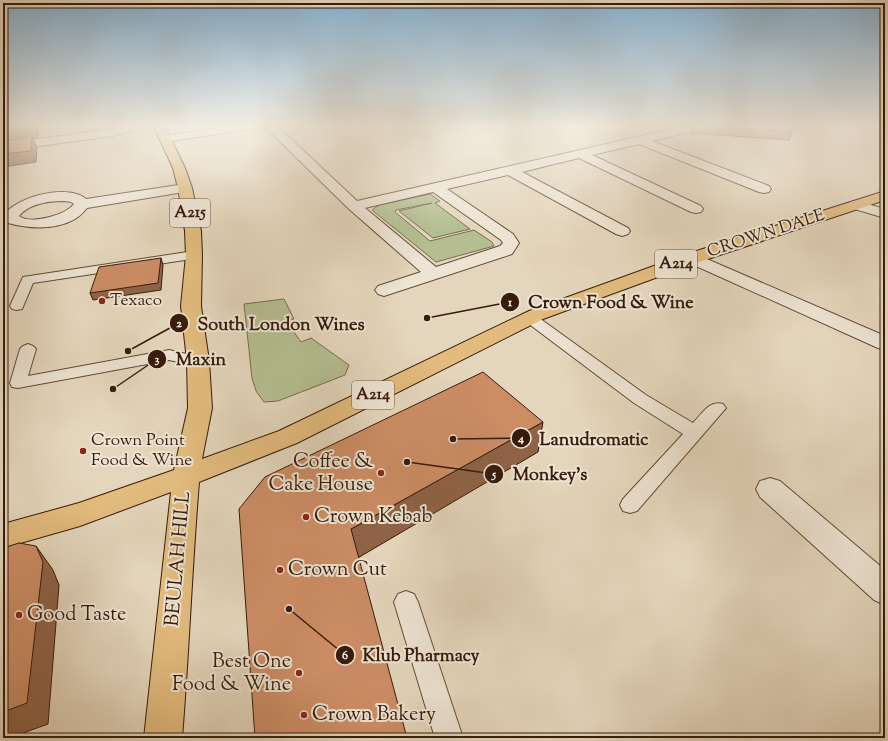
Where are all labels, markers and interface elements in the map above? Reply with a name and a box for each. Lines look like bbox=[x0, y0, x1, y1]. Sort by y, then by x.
road number: A215 bbox=[170, 199, 210, 227]
street label: CROWN DALE bbox=[704, 204, 828, 264]
road number: A214 bbox=[655, 250, 697, 278]
callout: Crown Food & Wine bbox=[500, 287, 701, 317]
place label: Texaco bbox=[110, 289, 162, 313]
text: Crown Food & Wine bbox=[528, 291, 694, 317]
text: 1 bbox=[507, 294, 513, 312]
marker: Texaco bbox=[97, 296, 107, 306]
callout: South London Wines bbox=[169, 308, 372, 338]
text: South London Wines bbox=[198, 313, 364, 339]
text: 2 bbox=[176, 315, 182, 333]
callout: Maxin bbox=[147, 344, 234, 374]
text: Maxin bbox=[176, 348, 227, 374]
text: 3 bbox=[155, 351, 160, 369]
road number: A214 bbox=[352, 381, 394, 409]
callout: Lanudromatic bbox=[511, 423, 656, 453]
text: Lanudromatic bbox=[540, 428, 649, 454]
place label: Crown Point Food & Wine bbox=[91, 429, 192, 473]
text: 4 bbox=[517, 430, 524, 448]
marker: Crown Point Food & Wine bbox=[78, 446, 88, 456]
place label: Coffee & Cake House bbox=[268, 448, 373, 500]
callout: Monkey's bbox=[484, 459, 595, 489]
text: Monkey's bbox=[513, 463, 587, 489]
text: 5 bbox=[491, 466, 497, 484]
marker: Coffee & Cake House bbox=[376, 468, 386, 478]
street label: BEULAH HILL bbox=[159, 490, 199, 628]
place label: Crown Kebab bbox=[314, 503, 432, 532]
marker: Crown Kebab bbox=[301, 512, 311, 522]
place label: Crown Cut bbox=[288, 556, 387, 585]
marker: Crown Cut bbox=[275, 565, 285, 575]
place label: Good Taste bbox=[27, 601, 126, 630]
marker: Good Taste bbox=[14, 610, 24, 620]
callout: Klub Pharmacy bbox=[335, 640, 487, 670]
text: Klub Pharmacy bbox=[363, 644, 479, 670]
text: 6 bbox=[342, 647, 348, 665]
place label: Best One Food & Wine bbox=[172, 648, 291, 700]
marker: Best One Food & Wine bbox=[294, 668, 304, 678]
place label: Crown Bakery bbox=[312, 701, 436, 730]
marker: Crown Bakery bbox=[299, 710, 309, 720]

